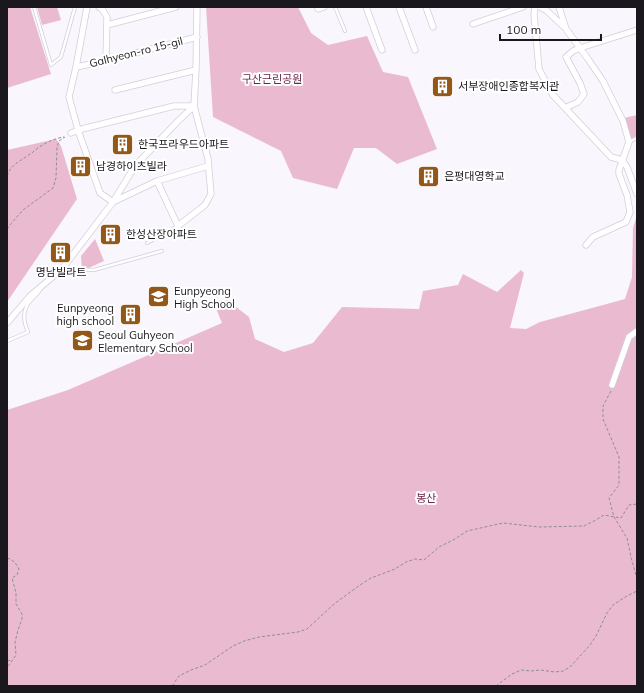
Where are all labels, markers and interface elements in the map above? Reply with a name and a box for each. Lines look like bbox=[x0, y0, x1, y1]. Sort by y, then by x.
scale bar bbox=[500, 16, 601, 42]
text: 100 m bbox=[506, 22, 541, 37]
street label: Galhyeon-ro 15-gil bbox=[88, 34, 184, 70]
park label: 구산근린공원 bbox=[242, 72, 302, 86]
building icon: 서부장애인종합복지관 bbox=[430, 73, 456, 99]
place label: 서부장애인종합복지관 bbox=[458, 79, 559, 93]
building icon: 한국프라우드아파트 bbox=[110, 131, 136, 157]
place label: 한국프라우드아파트 bbox=[138, 137, 229, 151]
building icon: 남경하이츠빌라 bbox=[68, 153, 94, 179]
place label: 남경하이츠빌라 bbox=[96, 159, 167, 173]
building icon: 은평대영학교 bbox=[416, 163, 442, 189]
place label: 은평대영학교 bbox=[444, 169, 505, 183]
building icon: 한성산장아파트 bbox=[98, 221, 124, 247]
place label: 한성산장아파트 bbox=[126, 227, 197, 241]
building icon: 명남빌라트 bbox=[48, 239, 74, 265]
place label: 명남빌라트 bbox=[36, 265, 86, 279]
school or university icon: Eunpyeong High School bbox=[146, 284, 172, 310]
place label: Eunpyeong High School bbox=[174, 284, 235, 311]
place label: Eunpyeong high school bbox=[56, 301, 114, 328]
building icon: Eunpyeong high school bbox=[117, 301, 143, 327]
school or university icon: Seoul Guhyeon Elementary School bbox=[70, 328, 96, 354]
place label: Seoul Guhyeon Elementary School bbox=[98, 328, 193, 355]
park label: 봉산 bbox=[416, 491, 436, 505]

